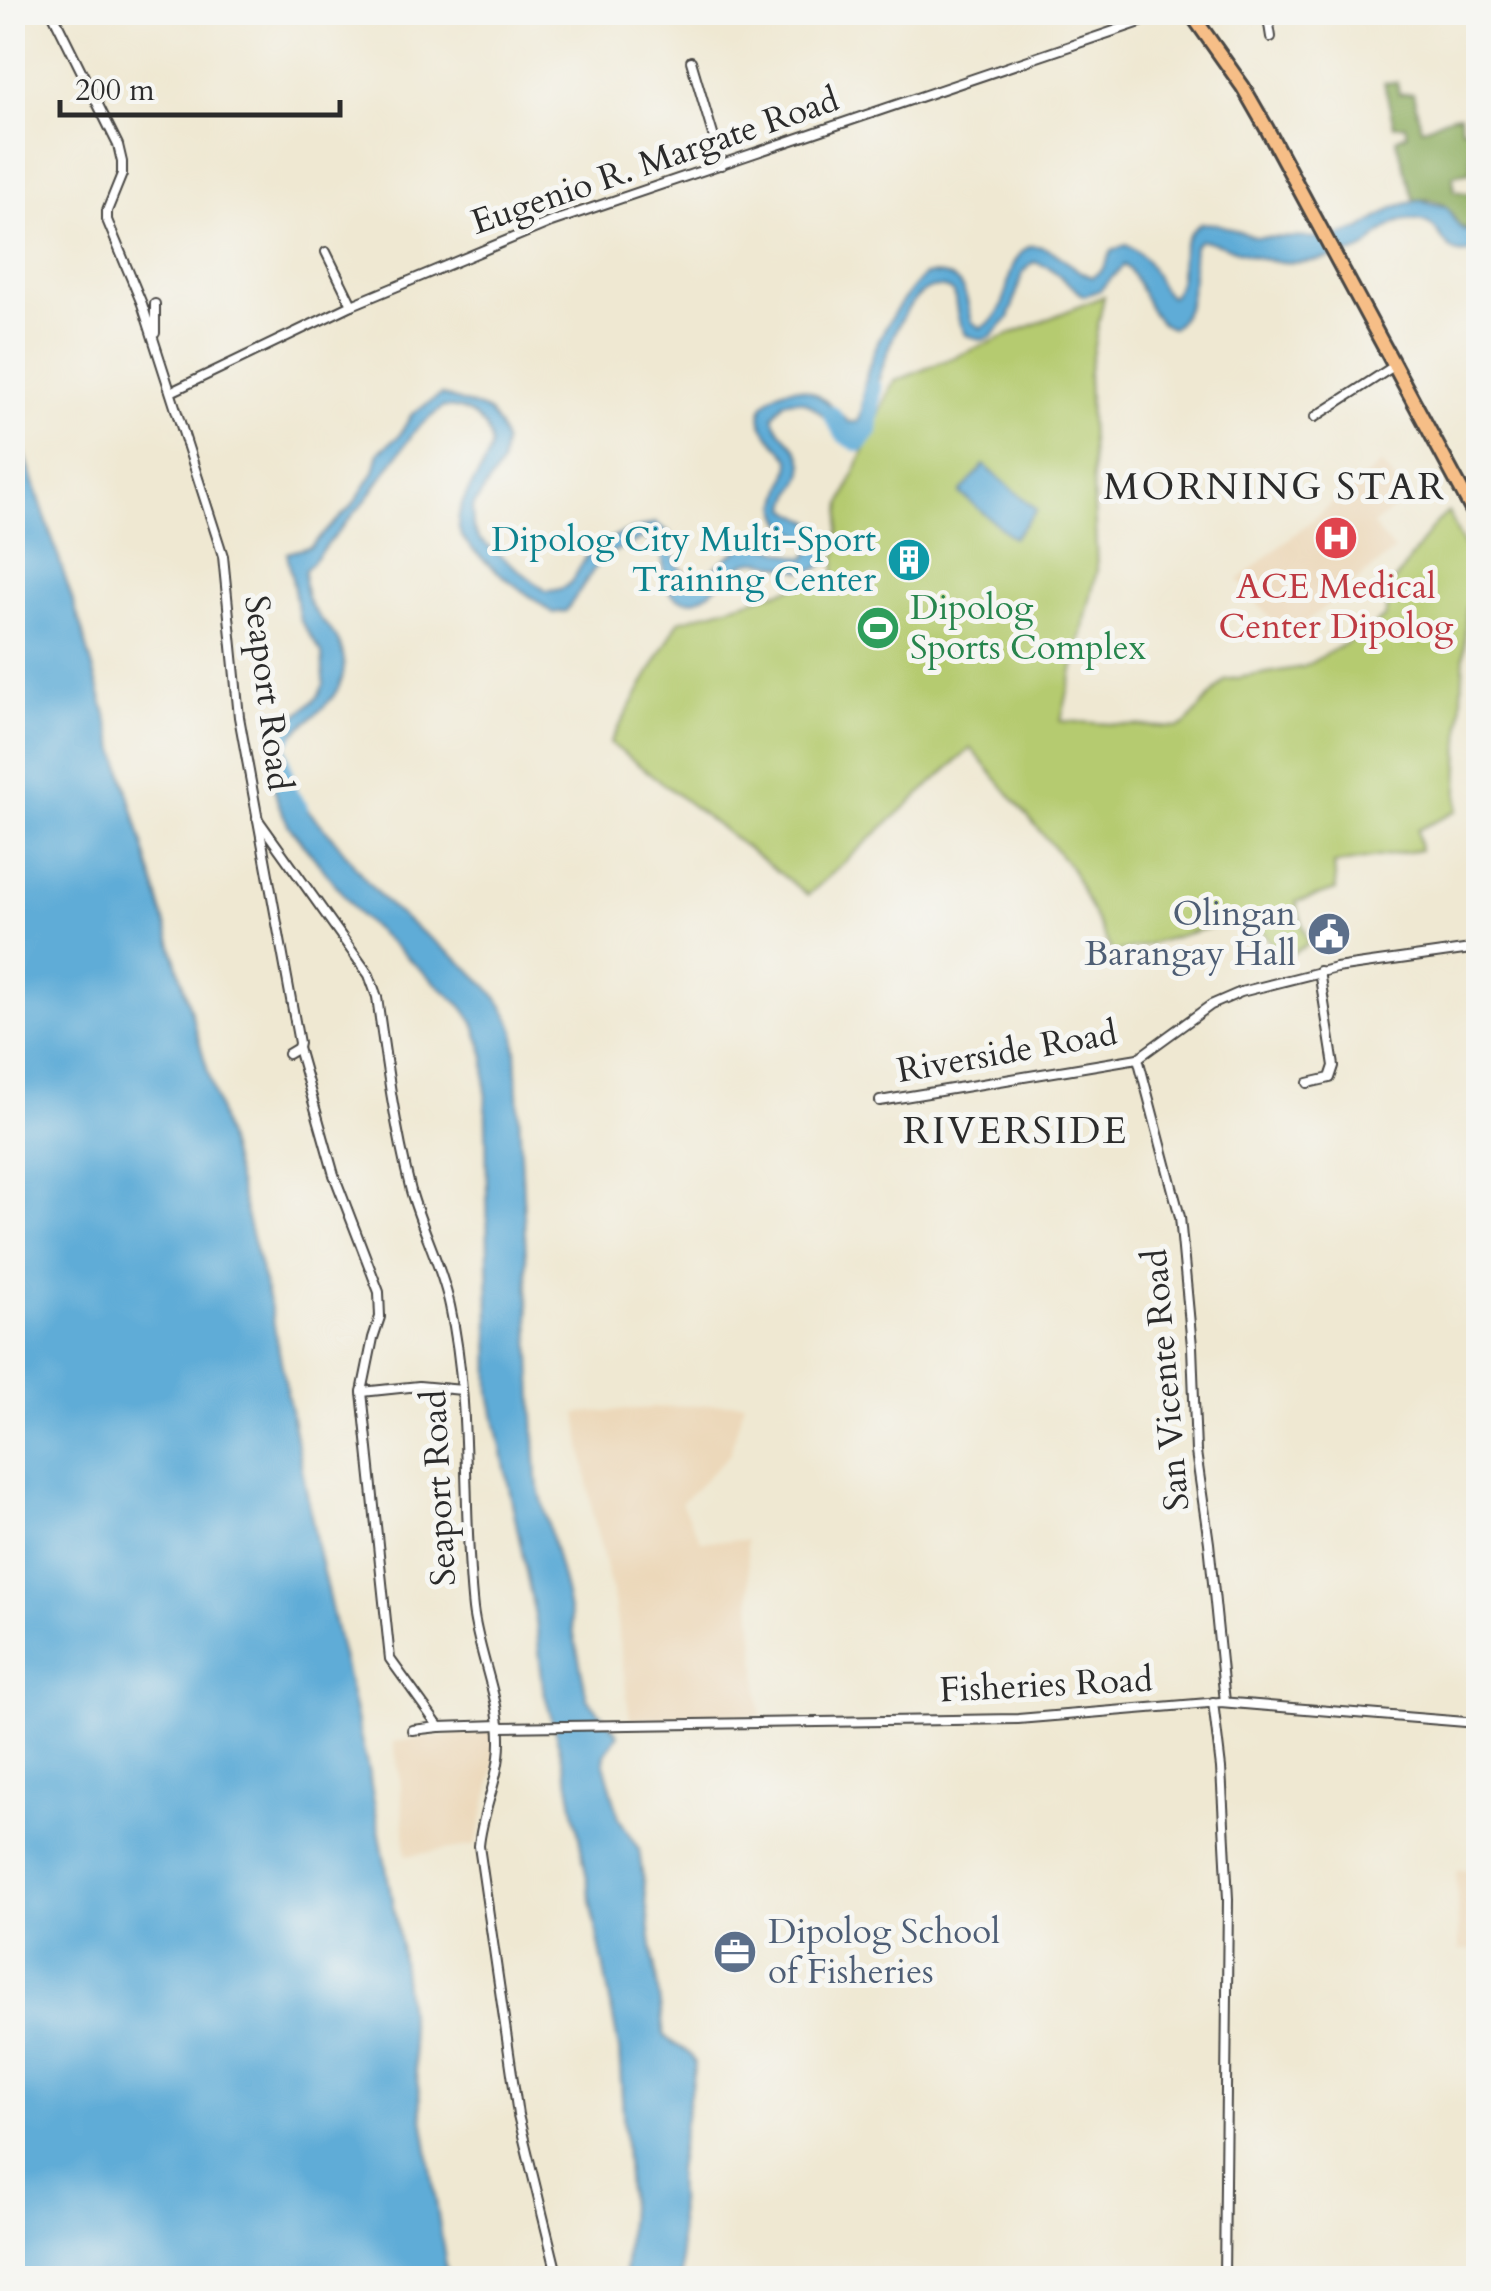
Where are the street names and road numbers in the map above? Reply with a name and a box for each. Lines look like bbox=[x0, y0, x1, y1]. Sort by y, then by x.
street label: Eugenio R. Margate Road bbox=[465, 75, 846, 246]
street label: Seaport Road bbox=[232, 593, 304, 794]
street label: Riverside Road bbox=[893, 1009, 1121, 1095]
street label: San Vicente Road bbox=[1131, 1247, 1201, 1513]
street label: Seaport Road bbox=[410, 1388, 468, 1587]
street label: Fisheries Road bbox=[938, 1655, 1154, 1715]

